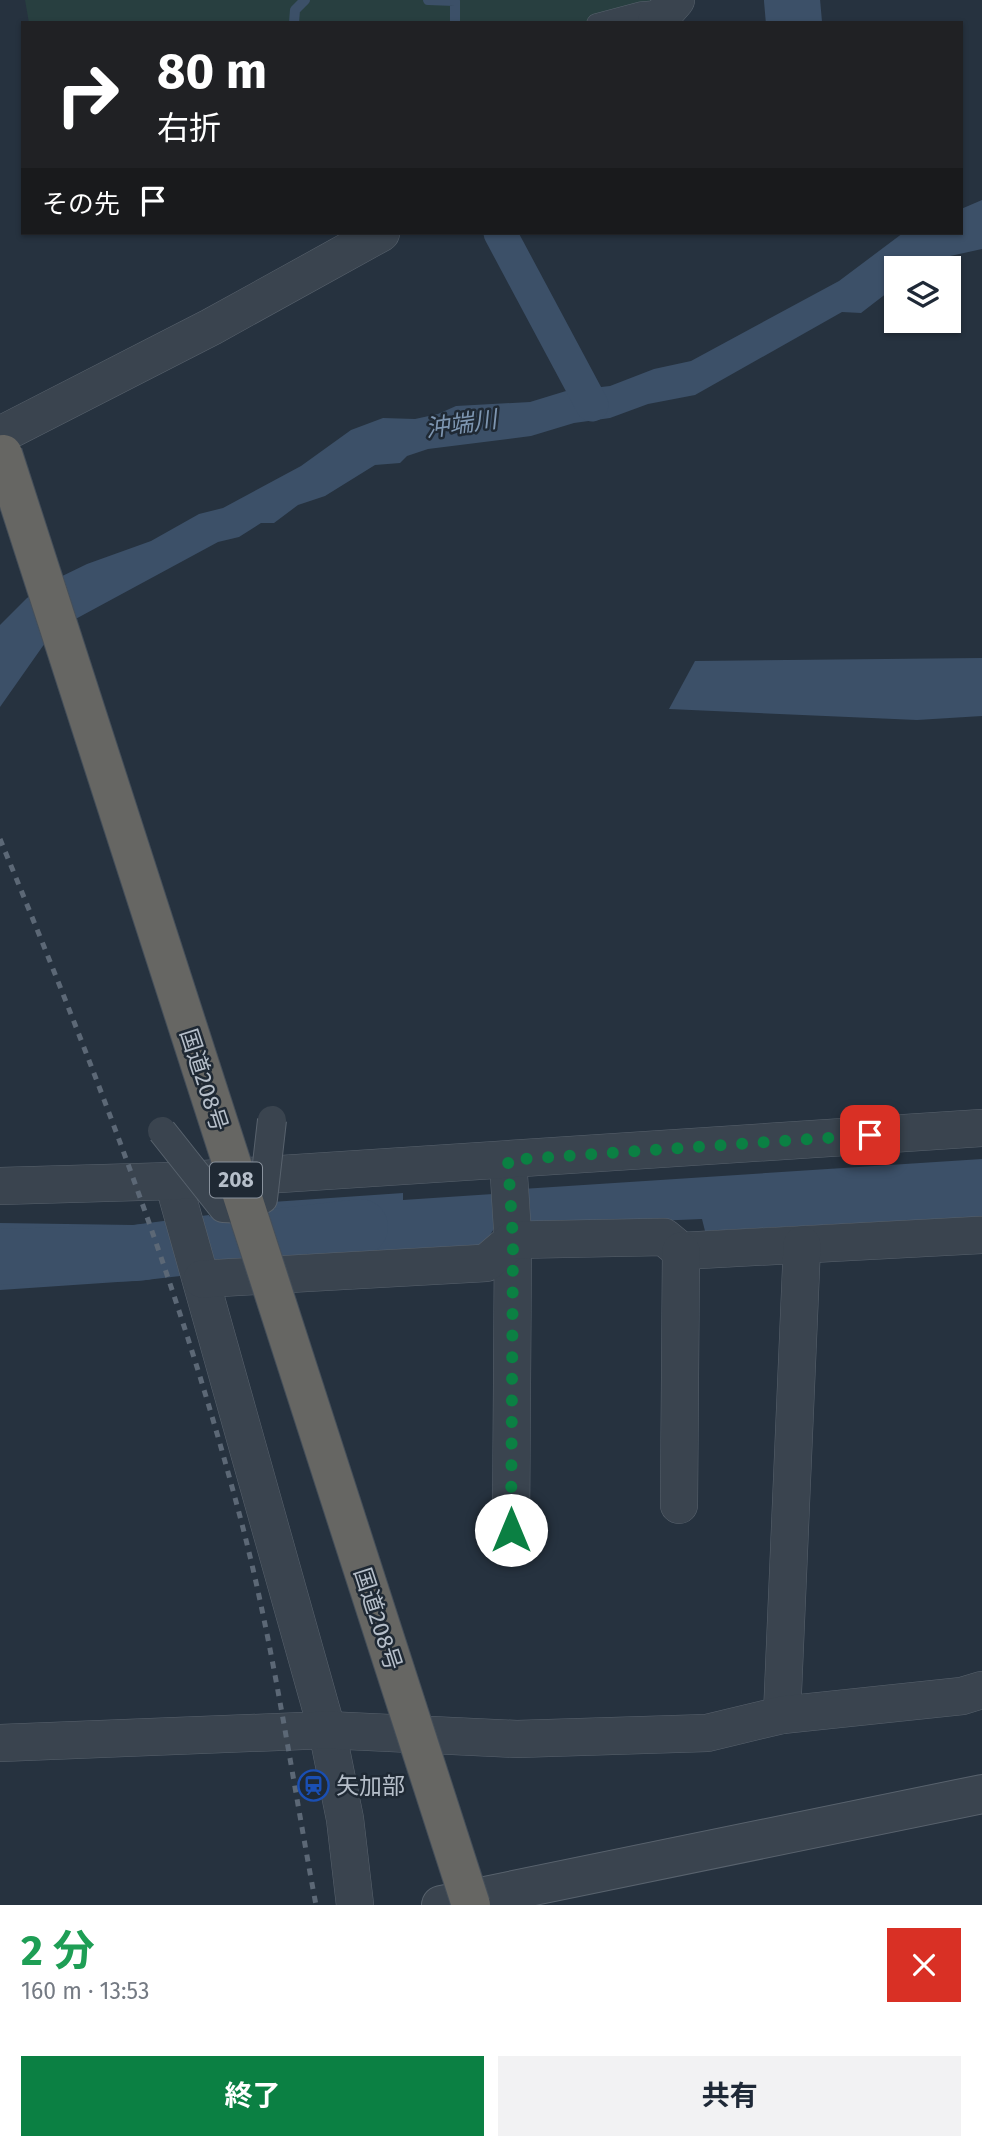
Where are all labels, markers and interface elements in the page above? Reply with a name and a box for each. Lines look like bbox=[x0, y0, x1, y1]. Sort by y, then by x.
text: 80 m bbox=[157, 42, 267, 101]
icon: right bbox=[42, 49, 133, 140]
text: 右折 bbox=[157, 109, 221, 147]
icon: arrive bbox=[134, 182, 172, 220]
text: その先 bbox=[42, 189, 120, 220]
map controls bbox=[884, 256, 961, 333]
button: layers bbox=[884, 256, 961, 333]
water label: 沖端川 bbox=[423, 405, 502, 443]
street label: 国道208号 bbox=[174, 1025, 234, 1135]
pin bbox=[840, 1105, 900, 1165]
icon: arrive bbox=[851, 1116, 889, 1154]
road number: 208 bbox=[210, 1162, 262, 1198]
position arrow bbox=[474, 1493, 548, 1567]
street label: 国道208号 bbox=[348, 1564, 408, 1674]
station icon: 矢加部 bbox=[296, 1769, 330, 1803]
place label: 矢加部 bbox=[336, 1772, 405, 1800]
text: 2 分 bbox=[21, 1926, 95, 1976]
button: close bbox=[887, 1928, 961, 2002]
text: 160 m · 13:53 bbox=[21, 1977, 149, 2005]
button: 終了 bbox=[21, 2056, 484, 2136]
button: 共有 bbox=[498, 2056, 961, 2136]

